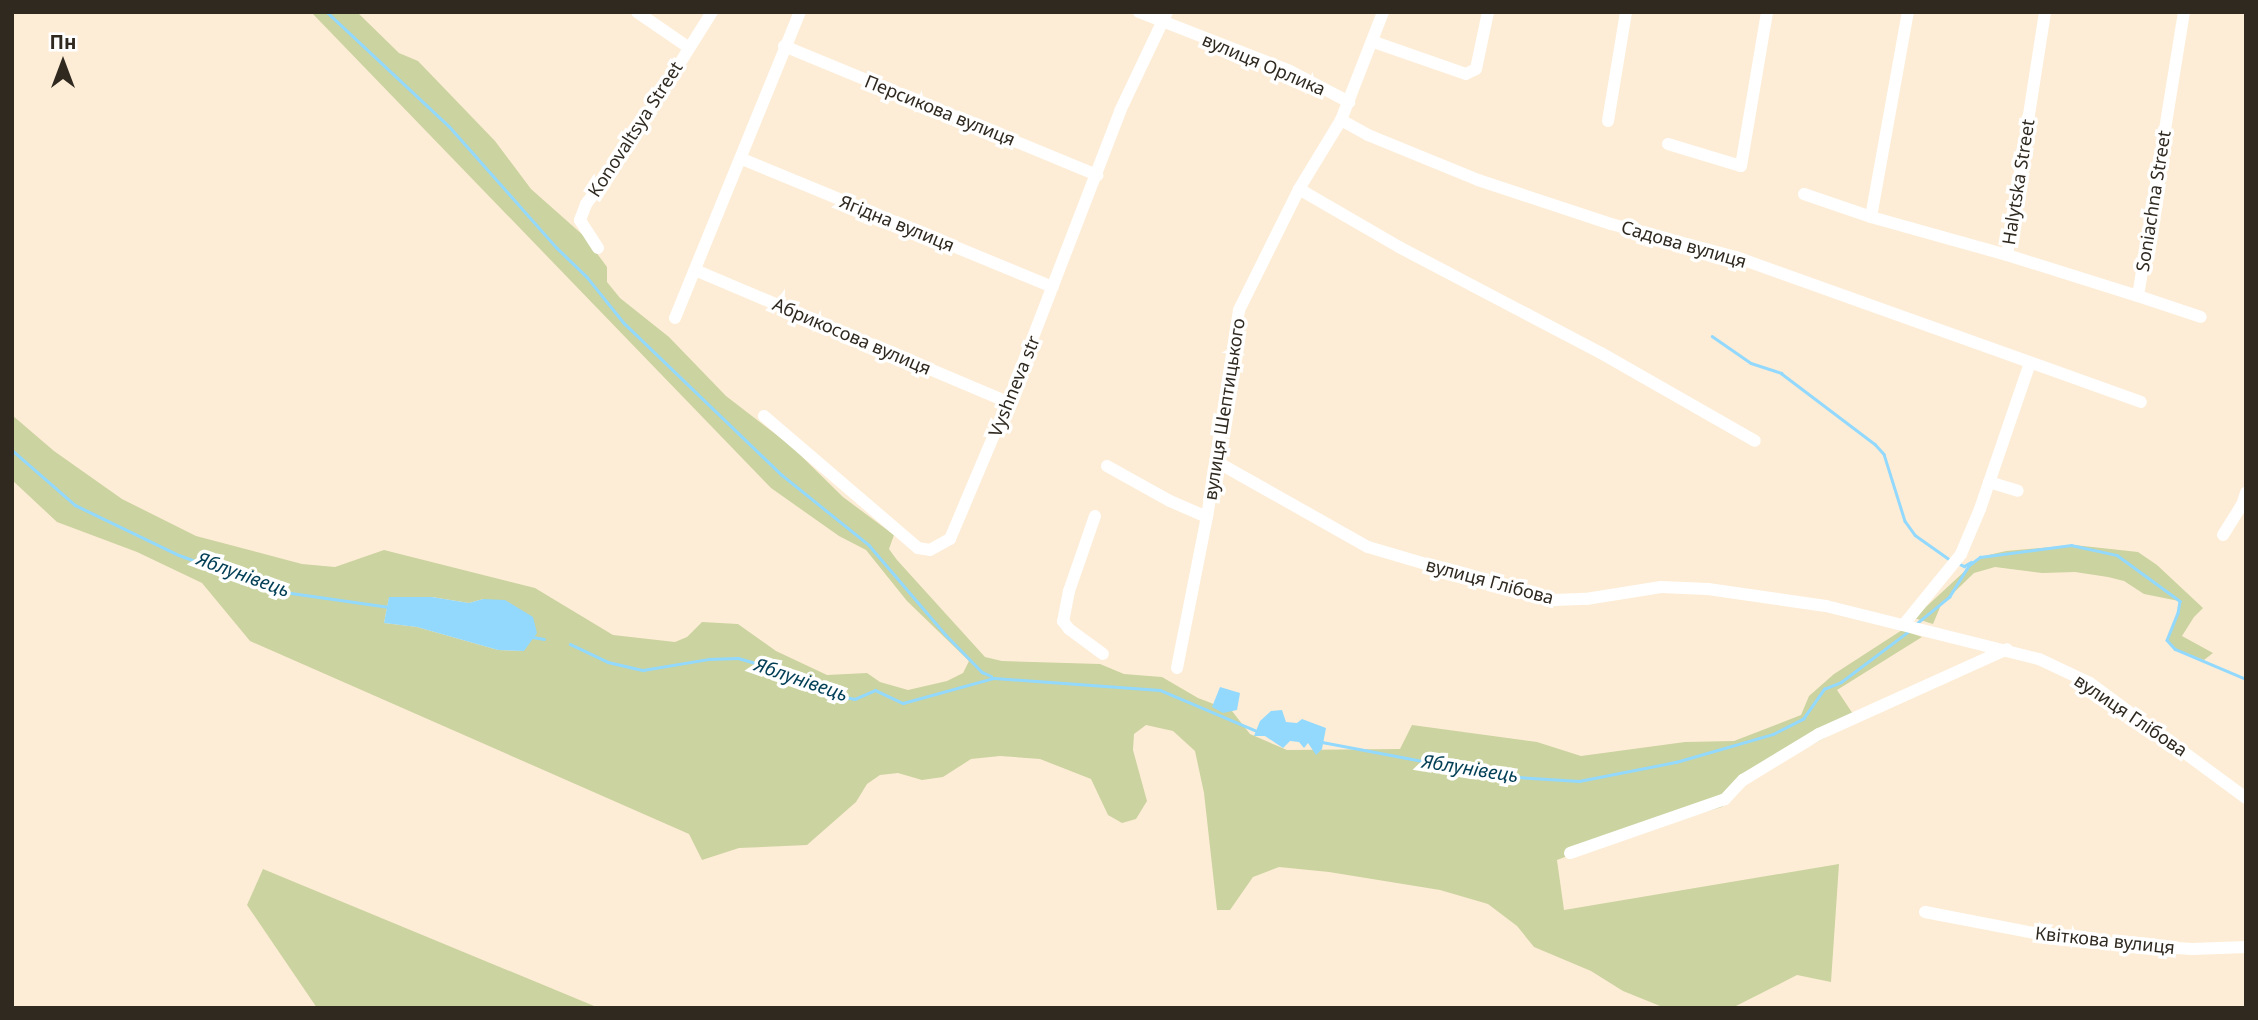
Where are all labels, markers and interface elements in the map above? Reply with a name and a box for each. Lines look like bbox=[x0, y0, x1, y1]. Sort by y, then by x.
north arrow bbox=[28, 28, 98, 98]
street label: вулиця Орлика bbox=[1199, 28, 1329, 100]
text: Пн bbox=[50, 29, 76, 55]
street label: Konovaltsya Street bbox=[583, 57, 687, 201]
street label: Персикова вулиця bbox=[862, 70, 1018, 150]
street label: Halytska Street bbox=[1997, 118, 2039, 246]
street label: Soniachna Street bbox=[2131, 129, 2175, 273]
street label: Ягідна вулиця bbox=[836, 190, 958, 256]
street label: Садова вулиця bbox=[1619, 216, 1749, 272]
street label: Абрикосова вулиця bbox=[770, 293, 934, 379]
street label: вулиця Шептицького bbox=[1199, 316, 1249, 502]
street label: Vyshneva str bbox=[984, 332, 1044, 440]
water label: Яблунівець bbox=[193, 548, 293, 602]
street label: вулиця Глібова bbox=[1424, 554, 1556, 608]
water label: Яблунівець bbox=[751, 653, 851, 707]
street label: вулиця Глібова bbox=[2070, 669, 2192, 761]
water label: Яблунівець bbox=[1420, 750, 1520, 788]
street label: Квіткова вулиця bbox=[2034, 922, 2176, 958]

